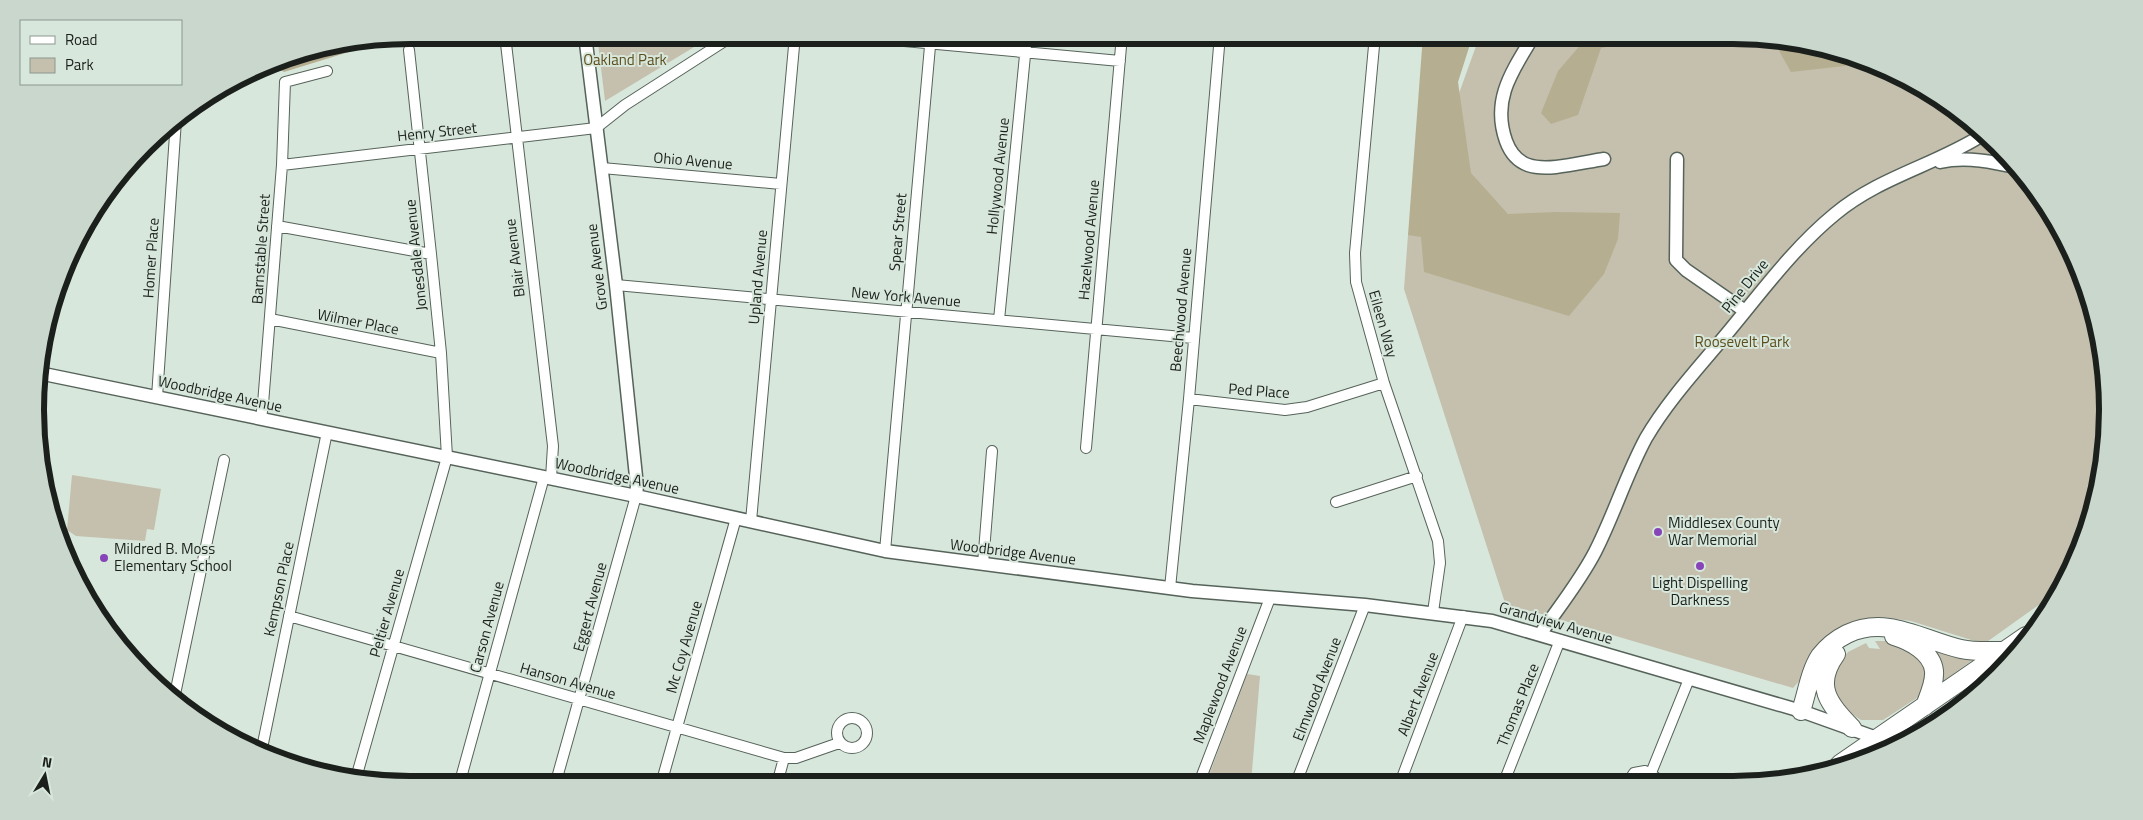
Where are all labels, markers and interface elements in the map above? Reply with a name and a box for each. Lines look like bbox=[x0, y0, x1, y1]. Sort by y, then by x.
legend bbox=[20, 20, 182, 85]
text: Road bbox=[65, 28, 97, 51]
park label: Oakland Park bbox=[583, 48, 667, 71]
text: Park bbox=[65, 53, 94, 76]
street label: Henry Street bbox=[396, 116, 479, 147]
street label: Hollywood Avenue bbox=[980, 116, 1015, 236]
street label: Ohio Avenue bbox=[652, 146, 734, 175]
street label: Hazelwood Avenue bbox=[1072, 179, 1105, 301]
street label: Spear Street bbox=[883, 191, 912, 272]
street label: Barnstable Street bbox=[245, 192, 276, 305]
street label: Jonesdale Avenue bbox=[398, 198, 433, 312]
street label: Homer Place bbox=[136, 217, 165, 299]
street label: Blair Avenue bbox=[498, 217, 531, 299]
street label: Grove Avenue bbox=[580, 223, 613, 312]
street label: Upland Avenue bbox=[742, 229, 773, 325]
street label: Beechwood Avenue bbox=[1164, 247, 1197, 373]
street label: Pine Drive bbox=[1716, 254, 1774, 318]
street label: New York Avenue bbox=[850, 280, 962, 313]
street label: Eileen Way bbox=[1363, 287, 1404, 360]
street label: Wilmer Place bbox=[315, 302, 401, 341]
park label: Roosevelt Park bbox=[1695, 330, 1789, 353]
street label: Woodbridge Avenue bbox=[156, 369, 284, 418]
street label: Ped Place bbox=[1228, 377, 1291, 404]
street label: Woodbridge Avenue bbox=[553, 451, 681, 500]
place label: Middlesex County War Memorial bbox=[1668, 511, 1780, 551]
marker: Middlesex County War Memorial bbox=[1652, 526, 1664, 538]
street label: Woodbridge Avenue bbox=[949, 532, 1077, 571]
place label: Mildred B. Moss Elementary School bbox=[114, 537, 232, 577]
street label: Kempson Place bbox=[257, 539, 300, 638]
marker: Mildred B. Moss Elementary School bbox=[98, 552, 110, 564]
street label: Eggert Avenue bbox=[567, 560, 613, 654]
marker: Light Dispelling Darkness bbox=[1694, 560, 1706, 572]
street label: Peltier Avenue bbox=[363, 566, 410, 660]
place label: Light Dispelling Darkness bbox=[1652, 571, 1748, 611]
street label: Carson Avenue bbox=[463, 578, 510, 675]
street label: Grandview Avenue bbox=[1496, 595, 1616, 650]
street label: Mc Coy Avenue bbox=[659, 598, 708, 696]
street label: Maplewood Avenue bbox=[1187, 623, 1253, 747]
street label: Elmwood Avenue bbox=[1286, 634, 1347, 744]
street label: Albert Avenue bbox=[1391, 648, 1444, 739]
street label: Hanson Avenue bbox=[517, 656, 619, 705]
street label: Thomas Place bbox=[1490, 660, 1545, 750]
north arrow bbox=[20, 750, 70, 800]
text: N bbox=[41, 751, 54, 773]

